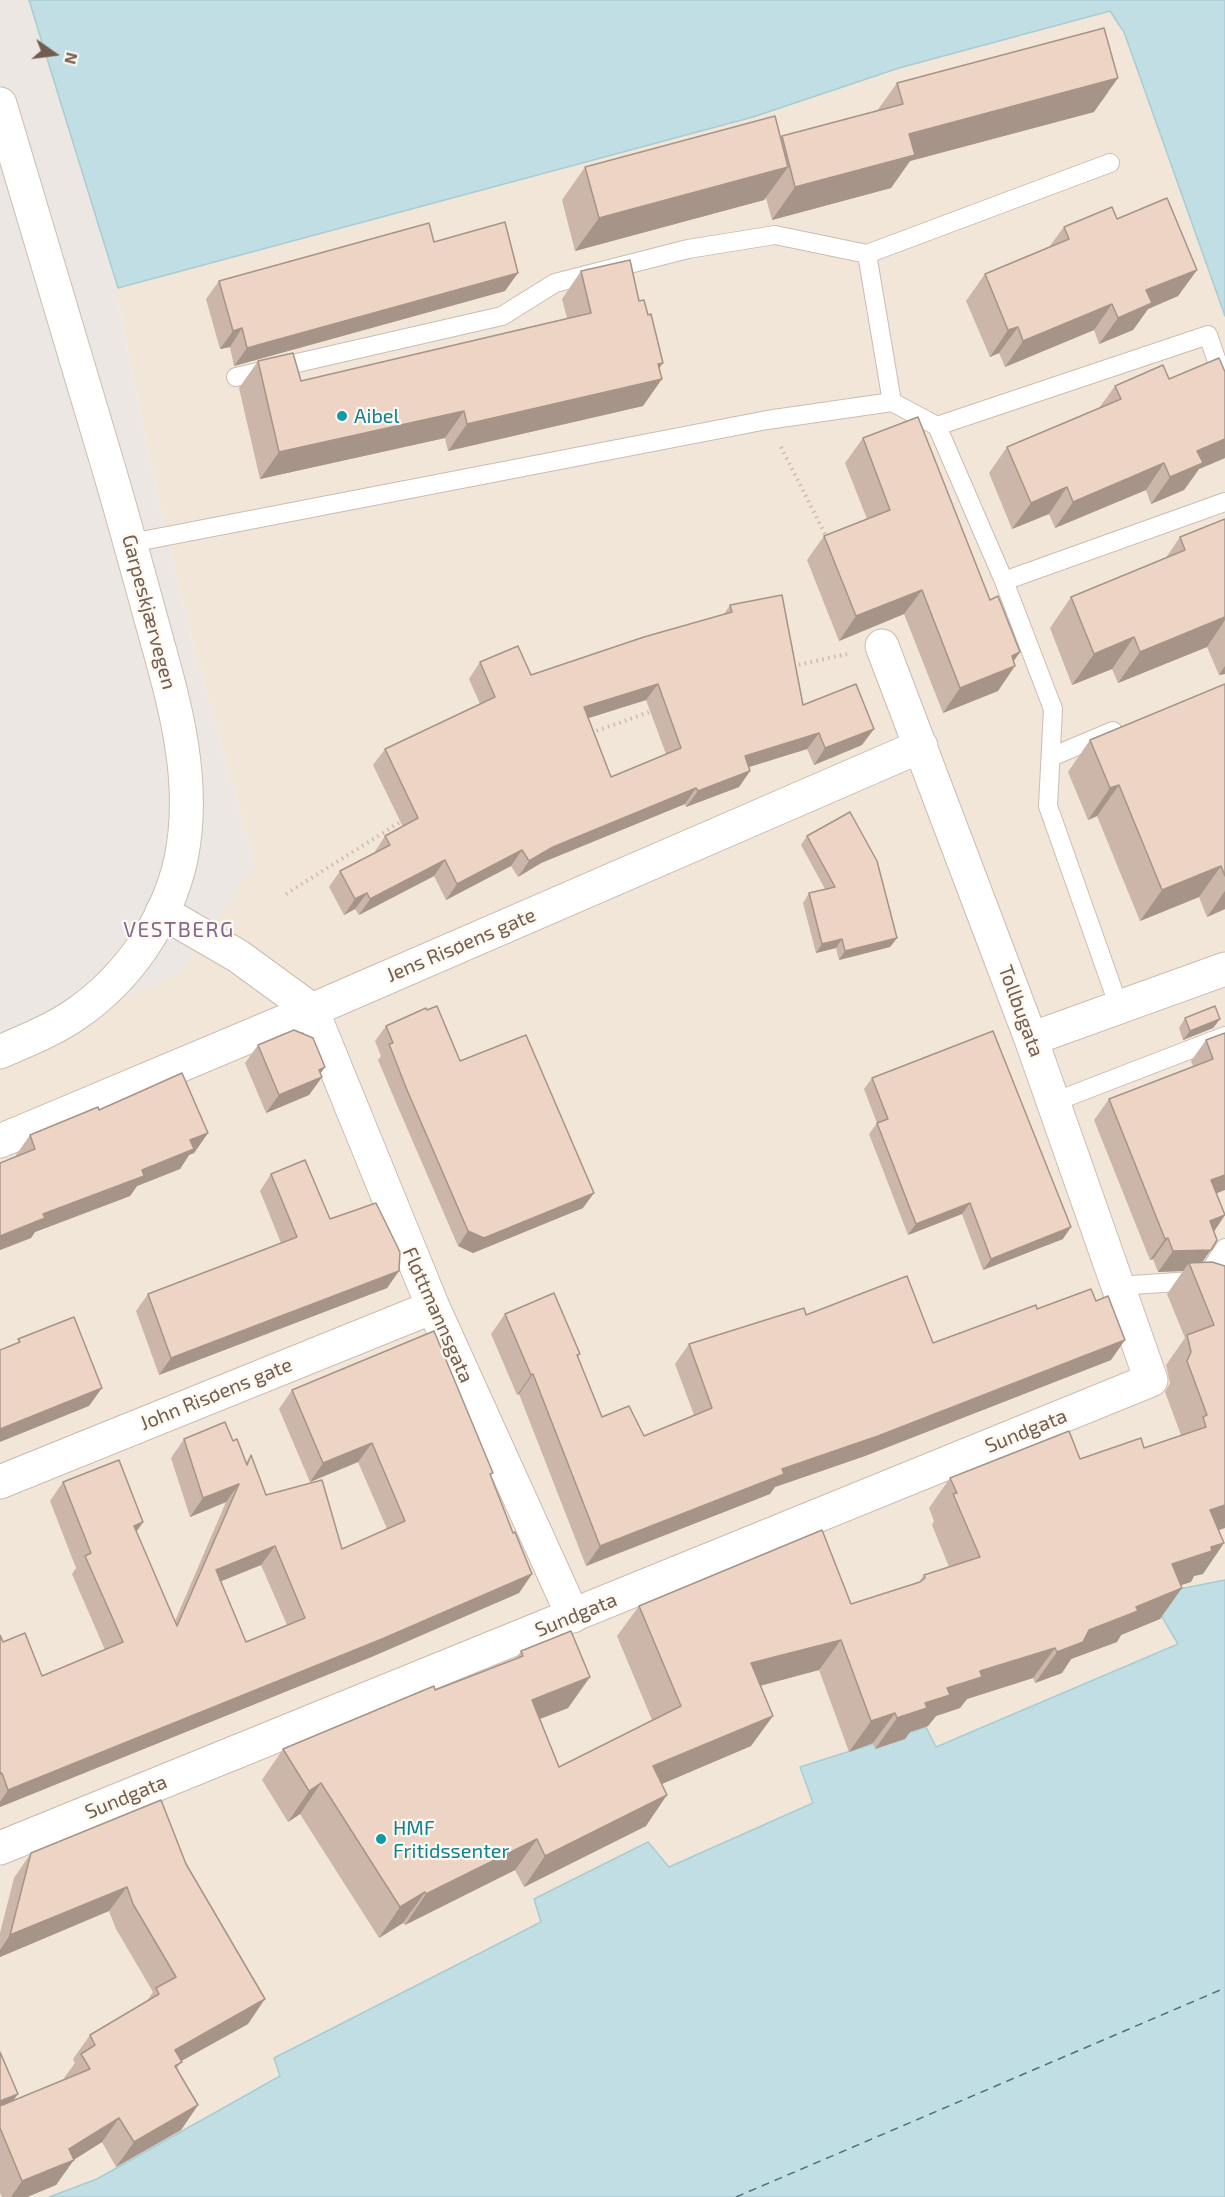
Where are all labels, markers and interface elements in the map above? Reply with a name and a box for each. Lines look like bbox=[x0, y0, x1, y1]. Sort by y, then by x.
north arrow bbox=[24, 24, 84, 84]
text: N bbox=[61, 51, 83, 66]
place label: Aibel bbox=[354, 404, 399, 428]
marker: Aibel bbox=[335, 409, 349, 423]
street label: Garpeskjærvegen bbox=[117, 532, 181, 692]
street label: Jens Risøens gate bbox=[383, 903, 539, 987]
district label: VESTBERG bbox=[123, 917, 235, 943]
street label: Tollbugata bbox=[993, 962, 1049, 1060]
street label: Fløttmannsgata bbox=[397, 1243, 479, 1387]
street label: John Risøens gate bbox=[136, 1353, 296, 1435]
street label: Sundgata bbox=[981, 1404, 1071, 1458]
street label: Sundgata bbox=[531, 1588, 621, 1642]
street label: Sundgata bbox=[81, 1770, 171, 1824]
place label: HMF Fritidssenter bbox=[393, 1816, 510, 1863]
marker: HMF Fritidssenter bbox=[374, 1832, 388, 1846]

